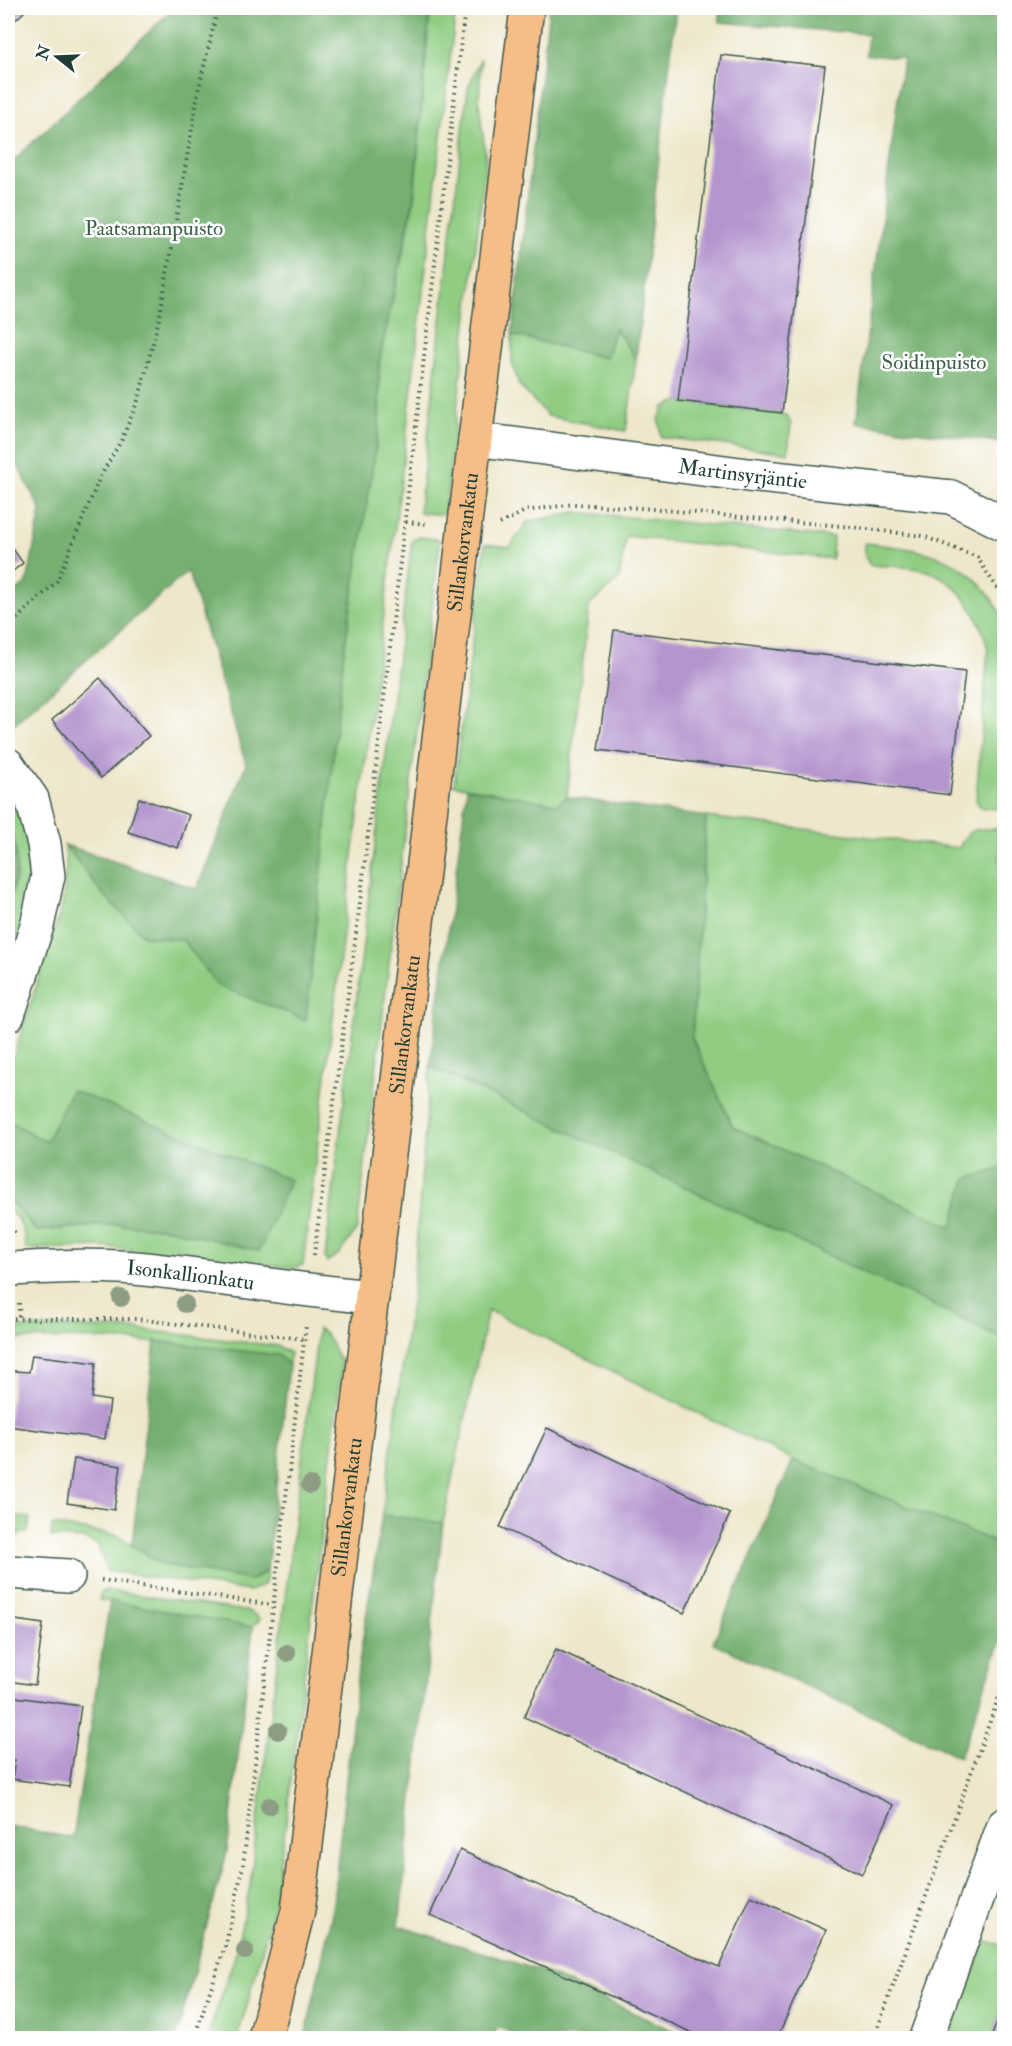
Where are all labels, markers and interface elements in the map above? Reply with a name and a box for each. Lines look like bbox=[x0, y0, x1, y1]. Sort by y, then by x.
north arrow bbox=[27, 27, 87, 87]
text: N bbox=[32, 42, 56, 64]
park label: Paatsamanpuisto bbox=[85, 215, 223, 242]
park label: Soidinpuisto bbox=[882, 349, 986, 376]
street label: Martinsyrjäntie bbox=[677, 452, 809, 495]
street label: Sillankorvankatu bbox=[441, 471, 485, 613]
street label: Sillankorvankatu bbox=[383, 953, 426, 1096]
street label: Isonkallionkatu bbox=[126, 1254, 256, 1296]
street label: Sillankorvankatu bbox=[325, 1436, 368, 1578]

